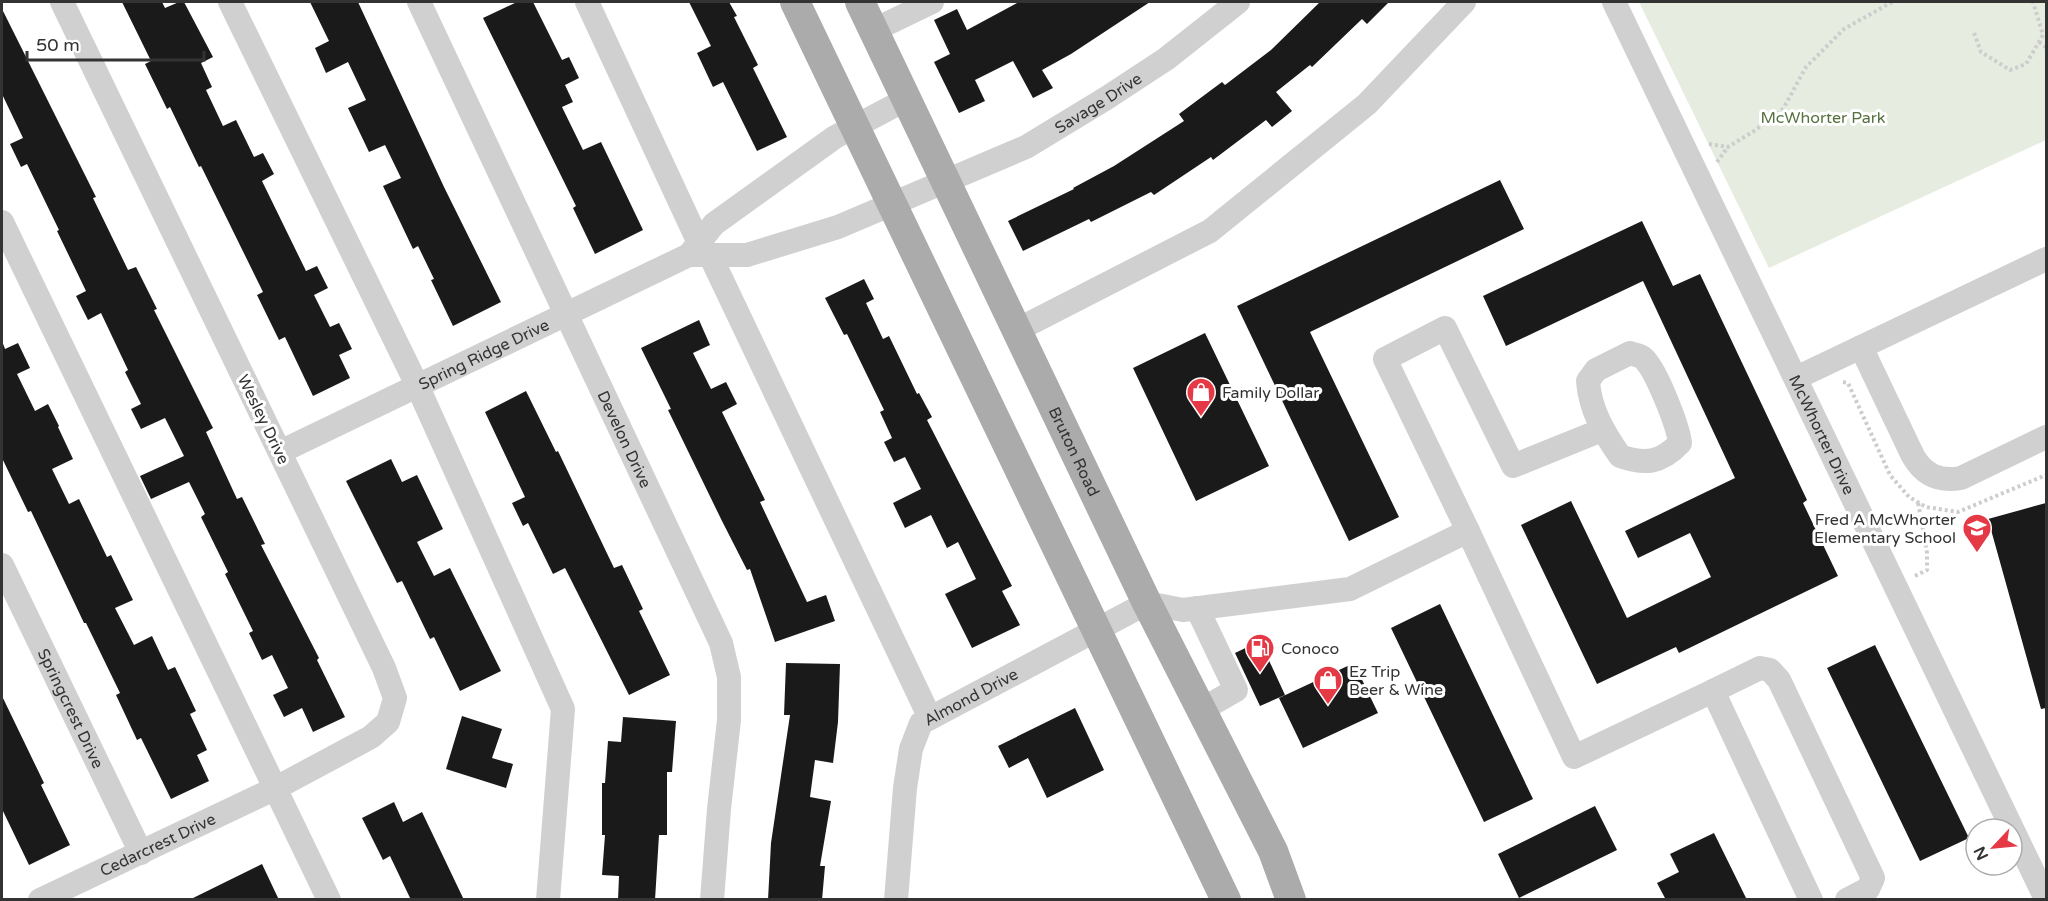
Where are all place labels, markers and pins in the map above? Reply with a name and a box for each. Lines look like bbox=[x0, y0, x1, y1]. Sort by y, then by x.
shop icon: Family Dollar bbox=[1185, 376, 1217, 418]
place label: Family Dollar bbox=[1222, 383, 1320, 403]
place label: Fred A McWhorter Elementary School bbox=[1814, 510, 1957, 548]
school or university icon: Fred A McWhorter Elementary School bbox=[1961, 512, 1993, 554]
fuel station icon: Conoco bbox=[1244, 632, 1276, 674]
place label: Conoco bbox=[1281, 639, 1339, 659]
place label: Ez Trip Beer & Wine bbox=[1349, 662, 1443, 700]
shop icon: Ez Trip Beer & Wine bbox=[1312, 664, 1344, 706]

